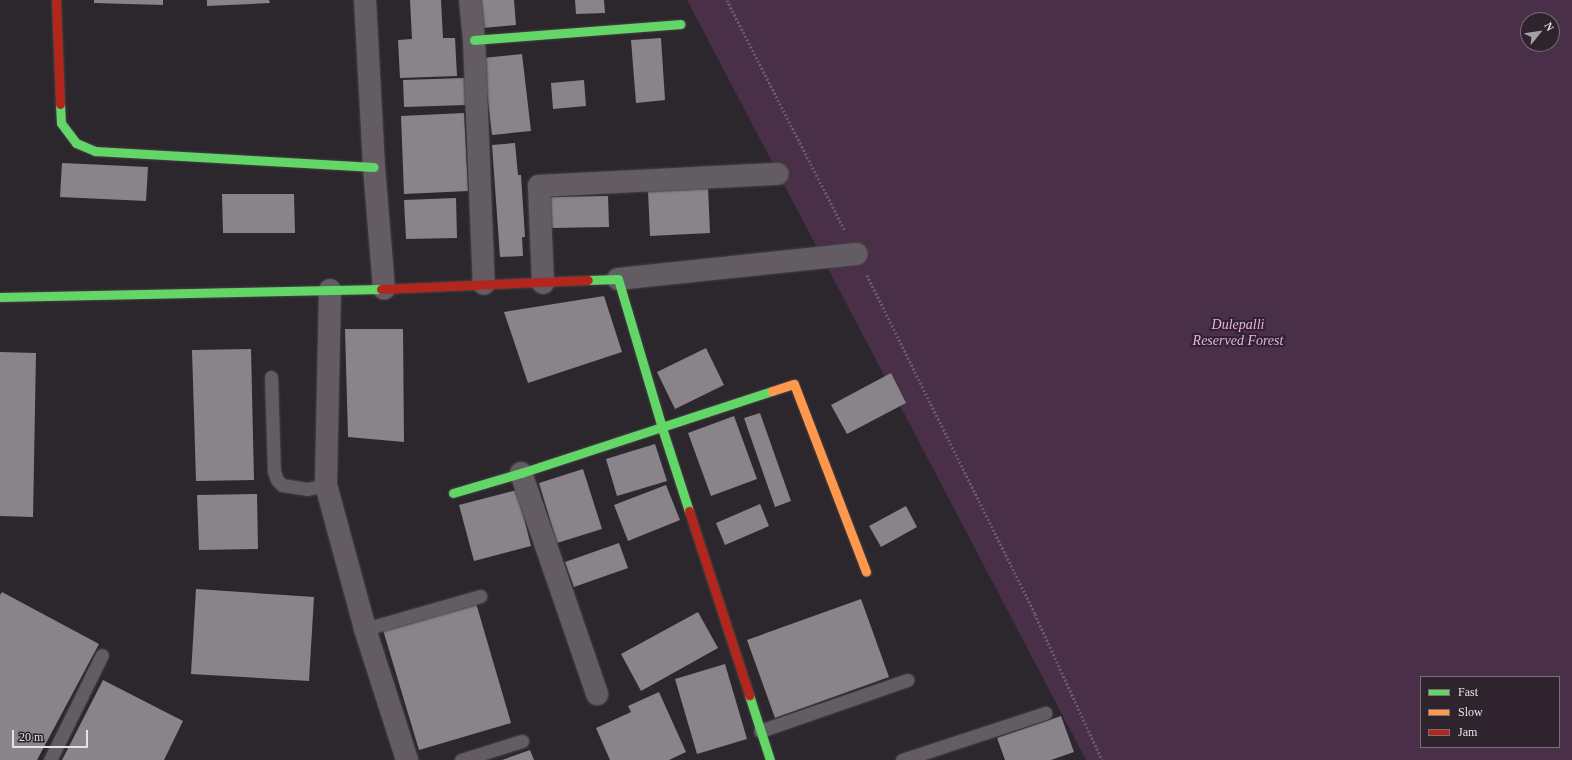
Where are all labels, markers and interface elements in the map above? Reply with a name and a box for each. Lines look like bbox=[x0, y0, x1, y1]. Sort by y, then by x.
north arrow bbox=[1520, 12, 1560, 52]
text: N bbox=[1542, 20, 1557, 33]
park label: Dulepalli Reserved Forest bbox=[1193, 317, 1283, 350]
legend bbox=[1420, 676, 1560, 748]
text: Fast bbox=[1458, 685, 1478, 699]
text: Slow bbox=[1458, 705, 1483, 719]
scale bar bbox=[14, 722, 90, 748]
text: Jam bbox=[1458, 725, 1477, 739]
text: 20 m bbox=[19, 730, 43, 744]

